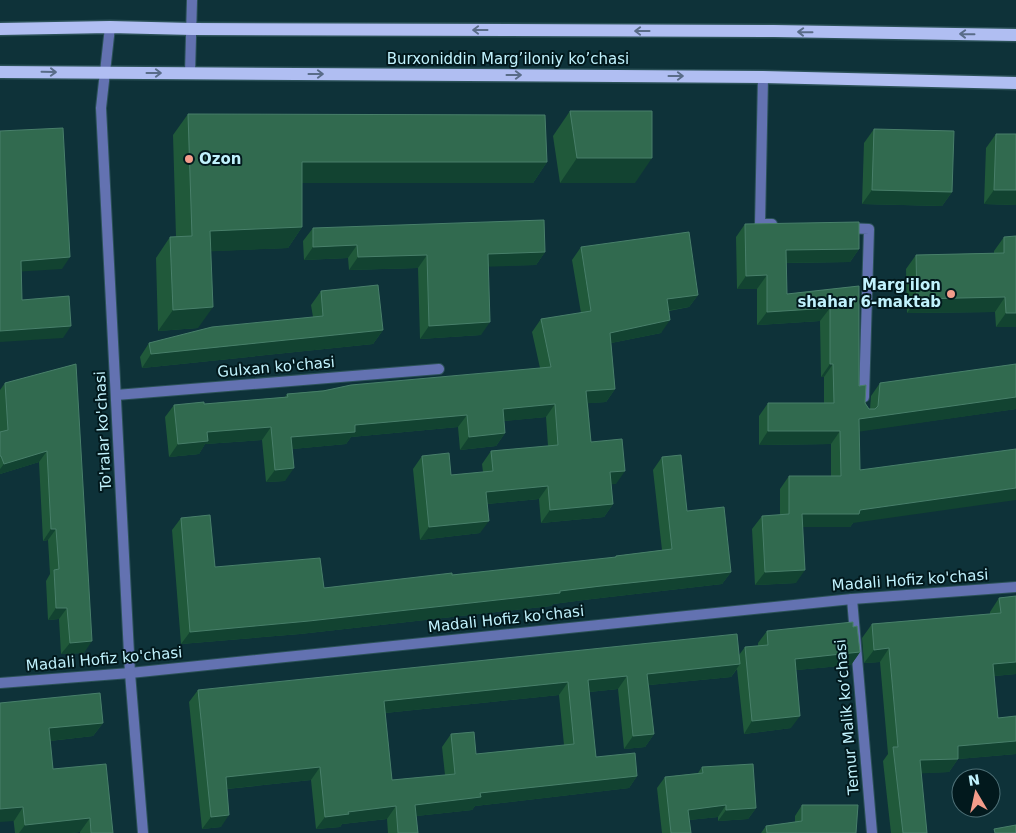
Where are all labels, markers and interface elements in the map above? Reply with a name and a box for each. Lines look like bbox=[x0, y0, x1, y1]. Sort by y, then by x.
one-way arrow bbox=[472, 25, 488, 35]
one-way arrow bbox=[635, 26, 651, 36]
one-way arrow bbox=[797, 27, 813, 36]
one-way arrow bbox=[960, 29, 976, 39]
street label: Burxoniddin Marg’iloniy ko’chasi bbox=[387, 50, 629, 68]
one-way arrow bbox=[40, 67, 56, 77]
one-way arrow bbox=[146, 68, 162, 78]
one-way arrow bbox=[308, 69, 324, 79]
one-way arrow bbox=[506, 70, 522, 80]
one-way arrow bbox=[668, 71, 684, 81]
place label: Ozon bbox=[199, 150, 241, 168]
marker: Ozon bbox=[183, 153, 195, 165]
place label: Marg'ilon shahar 6-maktab bbox=[797, 276, 941, 311]
marker: Marg'ilon shahar 6-maktab bbox=[945, 288, 957, 300]
street label: Gulxan ko'chasi bbox=[216, 353, 336, 381]
street label: To'ralar ko'chasi bbox=[91, 371, 115, 492]
street label: Madali Hofiz ko'chasi bbox=[831, 566, 989, 594]
street label: Madali Hofiz ko'chasi bbox=[427, 602, 585, 636]
street label: Temur Malik koʻchasi bbox=[831, 639, 863, 796]
street label: Madali Hofiz ko'chasi bbox=[25, 643, 183, 675]
north arrow bbox=[951, 768, 1001, 818]
text: N bbox=[967, 771, 981, 789]

